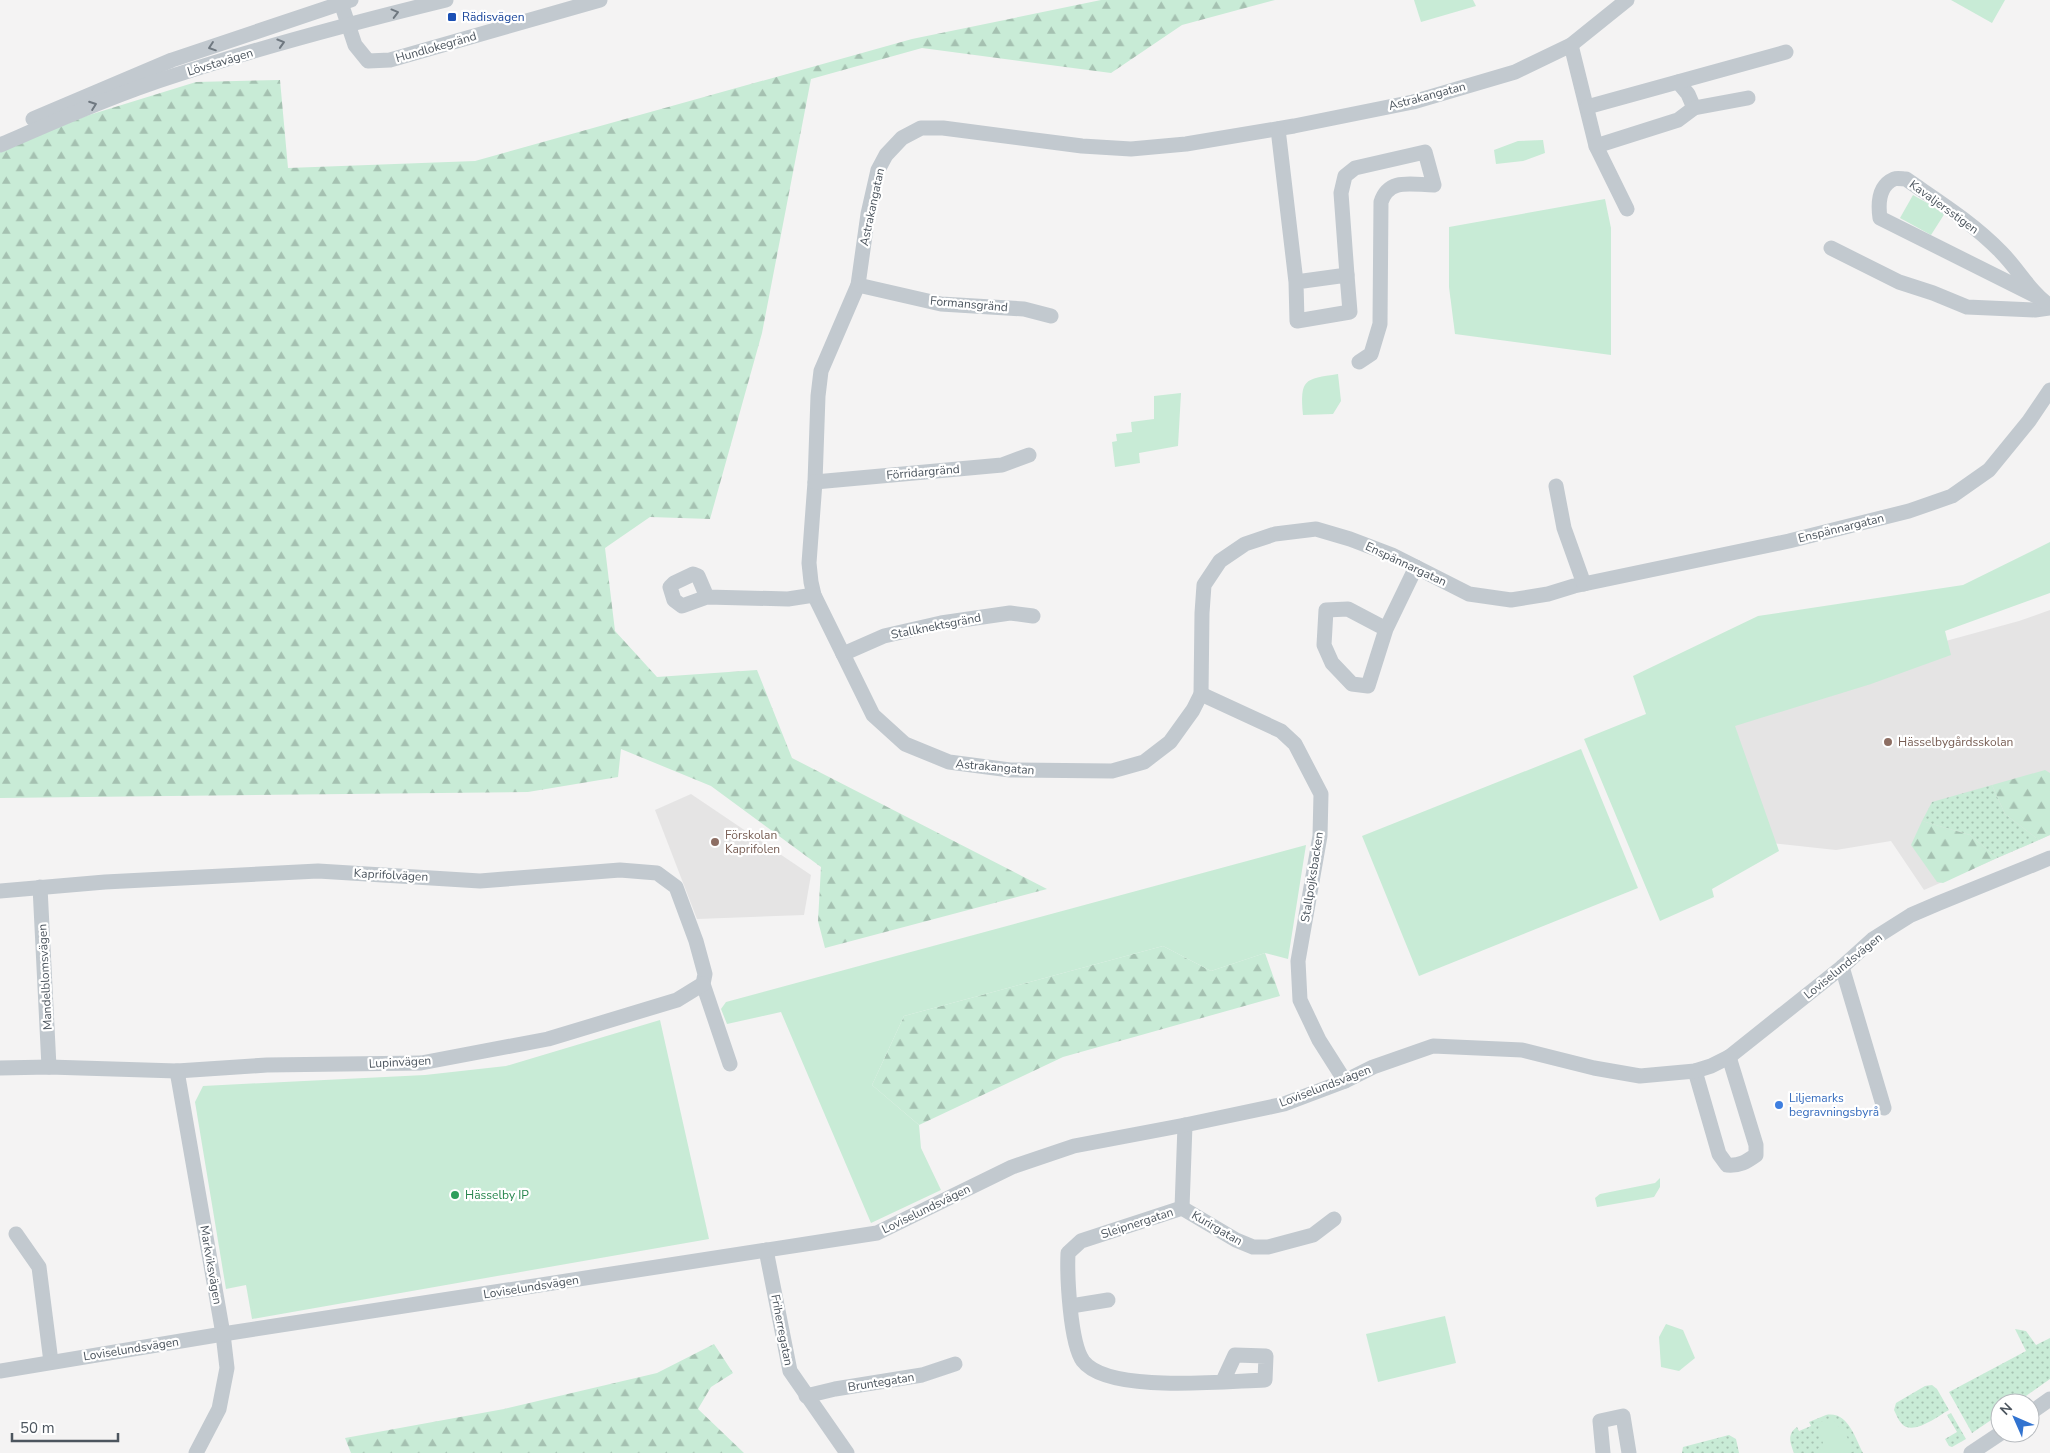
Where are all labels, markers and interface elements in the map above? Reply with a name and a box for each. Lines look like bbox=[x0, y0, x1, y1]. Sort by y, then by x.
one-way arrow bbox=[391, 9, 399, 19]
place label: Rädisvägen bbox=[462, 9, 524, 25]
marker: Rädisvägen bbox=[446, 11, 458, 23]
street label: Hundlokegränd bbox=[394, 28, 478, 66]
one-way arrow bbox=[276, 39, 284, 49]
one-way arrow bbox=[208, 41, 217, 51]
street label: Lövstavägen bbox=[185, 44, 255, 80]
street label: Astrakangatan bbox=[1387, 78, 1467, 114]
one-way arrow bbox=[88, 101, 97, 111]
street label: Astrakangatan bbox=[856, 167, 888, 247]
street label: Kavaljersstigen bbox=[1906, 176, 1982, 238]
street label: Formansgränd bbox=[929, 293, 1009, 315]
street label: Förridargränd bbox=[886, 461, 960, 483]
street label: Enspännargatan bbox=[1796, 510, 1886, 546]
street label: Enspännargatan bbox=[1363, 538, 1449, 590]
street label: Stallknektsgränd bbox=[890, 609, 982, 643]
place label: Hässelbygårdsskolan bbox=[1898, 734, 2013, 750]
marker: Hässelbygårdsskolan bbox=[1882, 736, 1894, 748]
street label: Astrakangatan bbox=[955, 756, 1035, 778]
place label: Förskolan Kaprifolen bbox=[725, 827, 780, 857]
street label: Stallpojksbacken bbox=[1297, 831, 1327, 923]
marker: Förskolan Kaprifolen bbox=[709, 836, 721, 848]
street label: Kaprifolvägen bbox=[353, 865, 429, 885]
street label: Mandelblomsvägen bbox=[34, 924, 56, 1030]
street label: Loviselundsvägen bbox=[1800, 929, 1886, 1003]
street label: Lupinvägen bbox=[368, 1052, 432, 1072]
street label: Loviselundsvägen bbox=[1277, 1061, 1373, 1111]
place label: Liljemarks begravningsbyrå bbox=[1789, 1090, 1879, 1120]
marker: Liljemarks begravningsbyrå bbox=[1773, 1099, 1785, 1111]
street label: Loviselundsvägen bbox=[879, 1181, 973, 1237]
place label: Hässelby IP bbox=[465, 1187, 529, 1203]
marker: Hässelby IP bbox=[449, 1189, 461, 1201]
street label: Sleipnergatan bbox=[1099, 1204, 1175, 1242]
street label: Kurirgatan bbox=[1189, 1207, 1245, 1249]
street label: Markviksvägen bbox=[196, 1224, 226, 1306]
street label: Loviselundsvägen bbox=[482, 1272, 580, 1302]
street label: Friherregatan bbox=[767, 1293, 797, 1367]
street label: Loviselundsvägen bbox=[82, 1334, 180, 1364]
street label: Bruntegatan bbox=[847, 1369, 915, 1395]
north arrow bbox=[1990, 1393, 2040, 1443]
text: N bbox=[1996, 1399, 2017, 1420]
scale bar bbox=[12, 1410, 119, 1442]
text: 50 m bbox=[20, 1418, 55, 1438]

